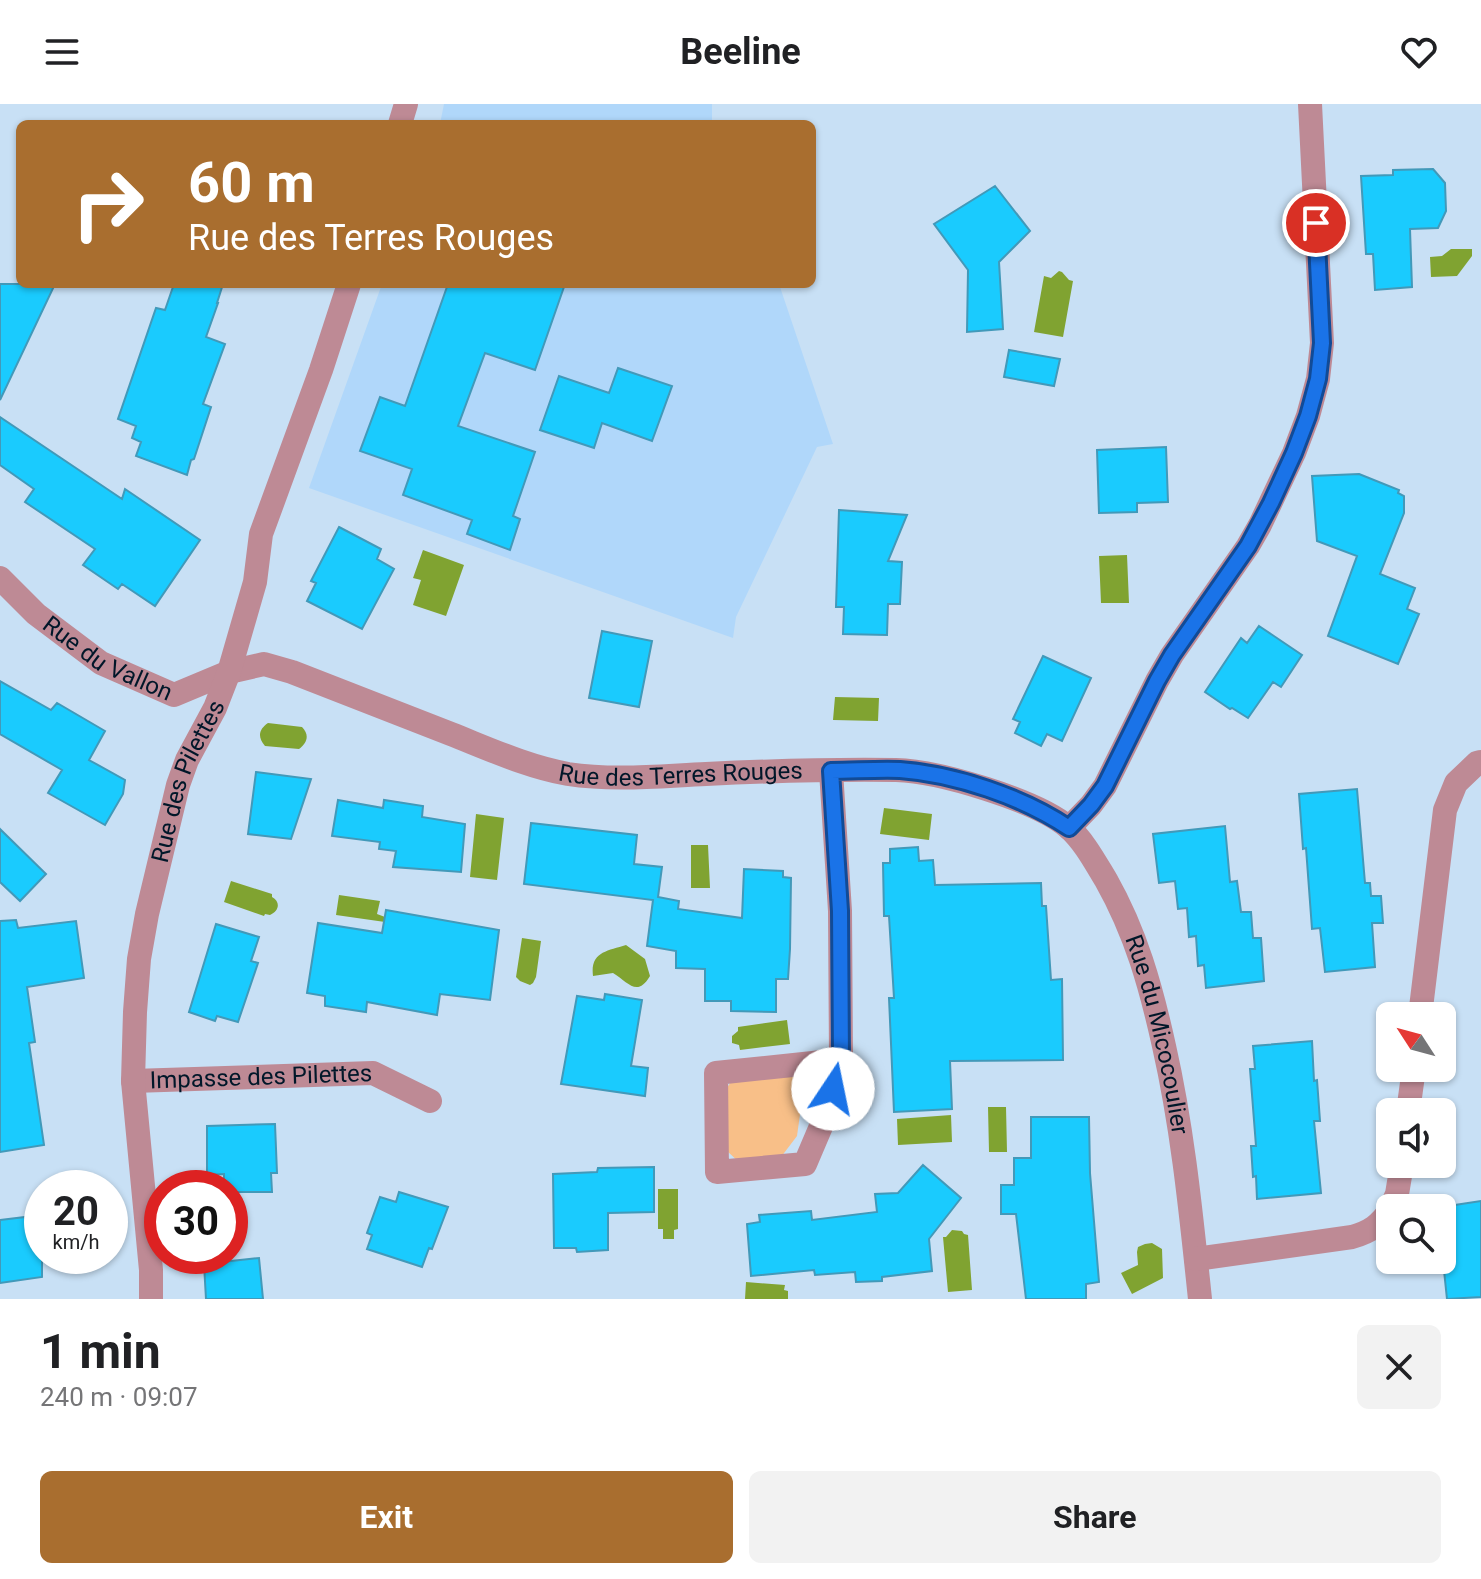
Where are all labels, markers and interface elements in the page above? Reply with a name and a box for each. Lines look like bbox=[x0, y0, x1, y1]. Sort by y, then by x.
icon: menu bbox=[40, 30, 84, 74]
icon: heart bbox=[1397, 30, 1441, 74]
text: Beeline bbox=[680, 31, 801, 73]
text: 60 m bbox=[188, 150, 315, 216]
icon: right bbox=[56, 152, 160, 256]
pin bbox=[1282, 189, 1350, 257]
icon: arrive bbox=[1294, 201, 1338, 245]
text: Rue des Terres Rouges bbox=[188, 217, 554, 259]
street label: Rue du Vallon bbox=[37, 610, 177, 707]
street label: Rue des Pilettes bbox=[146, 697, 231, 865]
street label: Rue des Terres Rouges bbox=[556, 756, 803, 792]
street label: Rue du Micocoulier bbox=[1119, 931, 1194, 1136]
north arrow bbox=[1376, 1002, 1456, 1082]
map controls bbox=[1376, 1002, 1456, 1274]
position arrow bbox=[791, 1047, 875, 1131]
street label: Impasse des Pilettes bbox=[149, 1059, 373, 1094]
button: sound bbox=[1376, 1098, 1456, 1178]
speed limit sign: 30 bbox=[144, 1170, 248, 1274]
text: 20 bbox=[53, 1188, 99, 1235]
button: search bbox=[1376, 1194, 1456, 1274]
text: km/h bbox=[53, 1230, 99, 1254]
text: 1 min bbox=[40, 1323, 161, 1380]
button: close bbox=[1357, 1325, 1441, 1409]
text: 240 m · 09:07 bbox=[40, 1382, 198, 1412]
button: Exit bbox=[40, 1471, 733, 1563]
button: Share bbox=[749, 1471, 1441, 1563]

